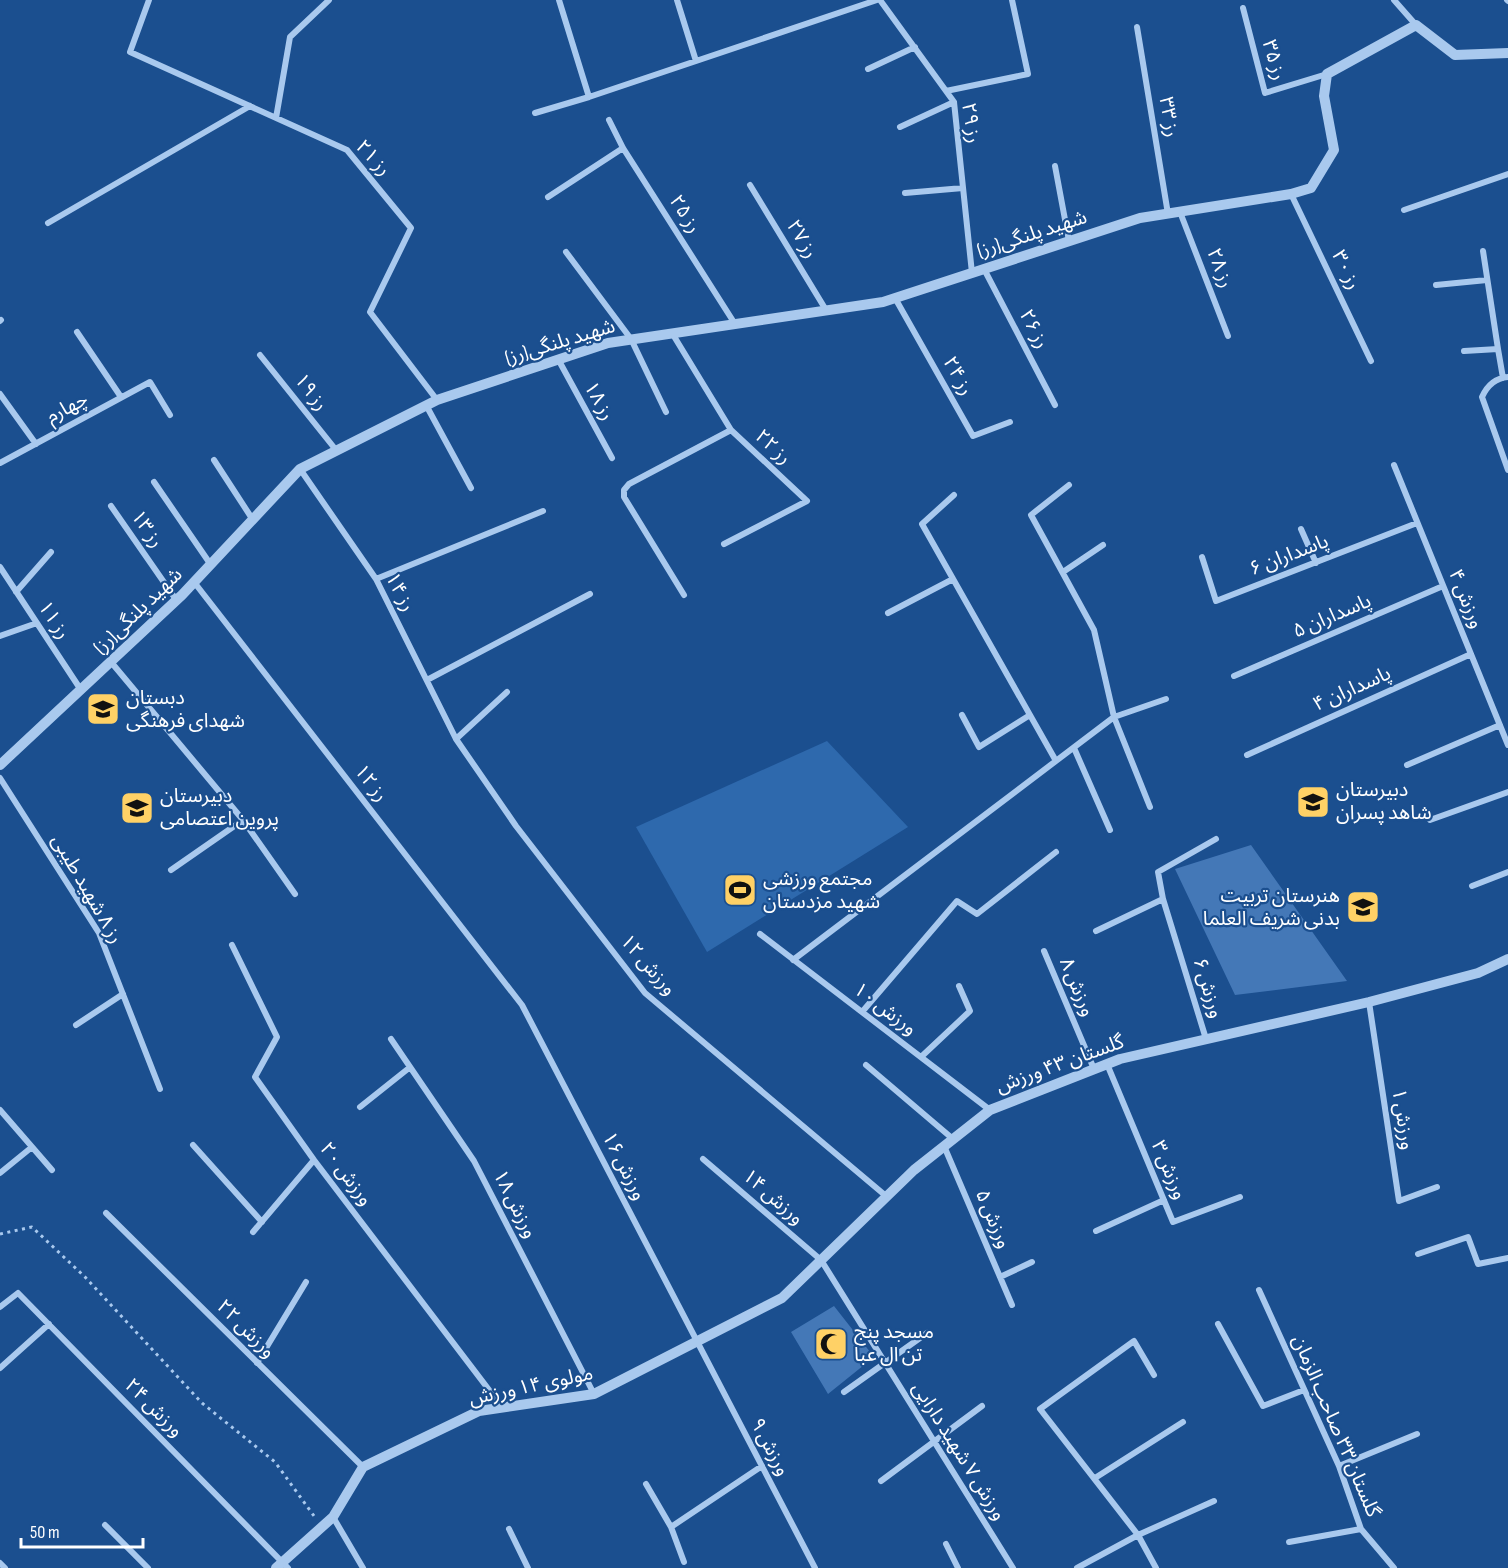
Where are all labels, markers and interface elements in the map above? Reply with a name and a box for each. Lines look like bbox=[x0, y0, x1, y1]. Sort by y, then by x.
street label: رز ۳۵ bbox=[1257, 37, 1291, 83]
street label: رز ۳۳ bbox=[1154, 95, 1184, 139]
street label: رز ۲۹ bbox=[956, 101, 986, 145]
street label: رز ۲۱ bbox=[350, 135, 396, 181]
street label: رز ۲۵ bbox=[664, 190, 706, 238]
street label: شهید پلنگی(رز) bbox=[974, 205, 1090, 263]
street label: رز ۲۷ bbox=[781, 215, 823, 263]
street label: رز ۲۸ bbox=[1201, 245, 1239, 291]
street label: رز ۳۰ bbox=[1326, 246, 1366, 294]
street label: رز ۲۶ bbox=[1014, 305, 1054, 353]
street label: شهید پلنگی(رز) bbox=[502, 314, 618, 370]
street label: رز ۲۴ bbox=[938, 352, 978, 400]
street label: رز ۱۹ bbox=[289, 369, 333, 415]
street label: رز ۱۸ bbox=[579, 377, 619, 425]
street label: چهارم bbox=[42, 387, 93, 431]
street label: رز ۲۲ bbox=[750, 424, 796, 470]
street label: رز ۱۳ bbox=[125, 505, 169, 553]
street label: پاسداران ۶ bbox=[1246, 529, 1332, 581]
street label: شهید پلنگی(رز) bbox=[89, 563, 188, 659]
street label: ورزش ۴ bbox=[1443, 566, 1489, 632]
street label: رز ۱۴ bbox=[380, 568, 420, 616]
street label: پاسداران ۵ bbox=[1289, 589, 1375, 643]
street label: رز ۱۱ bbox=[33, 596, 75, 644]
street label: پاسداران ۴ bbox=[1309, 661, 1395, 717]
place label: دبستان شهدای فرهنگی bbox=[126, 686, 245, 733]
school or university icon: دبستان شهدای فرهنگی bbox=[85, 691, 121, 727]
street label: رز ۱۲ bbox=[349, 760, 393, 806]
place label: دبیرستان شاهد پسران bbox=[1336, 778, 1432, 825]
place label: دبیرستان پروین اعتصامی bbox=[160, 784, 279, 831]
school or university icon: دبیرستان شاهد پسران bbox=[1295, 784, 1331, 820]
school or university icon: دبیرستان پروین اعتصامی bbox=[119, 790, 155, 826]
street label: رز ۸ شهید طیبی bbox=[46, 830, 128, 948]
place label: مجتمع ورزشی شهید مزدستان bbox=[763, 867, 880, 914]
sports icon: مجتمع ورزشی شهید مزدستان bbox=[722, 872, 758, 908]
place label: هنرستان تربیت بدنی شریف العلما bbox=[1203, 884, 1340, 931]
school or university icon: هنرستان تربیت بدنی شریف العلما bbox=[1345, 889, 1381, 925]
street label: ورزش ۱۲ bbox=[615, 929, 681, 1001]
street label: ورزش ۸ bbox=[1054, 954, 1100, 1020]
street label: ورزش ۶ bbox=[1187, 955, 1229, 1021]
street label: ورزش ۱۰ bbox=[849, 977, 921, 1041]
street label: گلستان ۴۳ ورزش bbox=[993, 1029, 1128, 1098]
street label: ورزش ۱ bbox=[1386, 1087, 1420, 1151]
street label: ورزش ۱۶ bbox=[597, 1128, 651, 1204]
street label: ورزش ۳ bbox=[1146, 1137, 1192, 1203]
street label: ورزش ۲۰ bbox=[314, 1138, 378, 1210]
street label: ورزش ۱۴ bbox=[737, 1164, 809, 1230]
street label: ورزش ۱۸ bbox=[488, 1166, 542, 1242]
street label: ورزش ۵ bbox=[970, 1186, 1016, 1252]
street label: ورزش ۲۲ bbox=[212, 1295, 280, 1363]
place label: مسجد پنج تن ال عبا bbox=[854, 1320, 934, 1367]
mosque icon: مسجد پنج تن ال عبا bbox=[813, 1326, 849, 1362]
street label: گلستان ۳۳ صاحب الزمان bbox=[1287, 1331, 1385, 1521]
street label: مولوی ۱۴ ورزش bbox=[467, 1361, 595, 1411]
street label: ورزش ۲۴ bbox=[120, 1374, 188, 1442]
street label: ورزش ۷ شهید دارایی bbox=[907, 1377, 1011, 1525]
street label: ورزش ۹ bbox=[745, 1414, 795, 1480]
scale bar bbox=[21, 1511, 142, 1549]
text: 50 m bbox=[30, 1522, 60, 1543]

